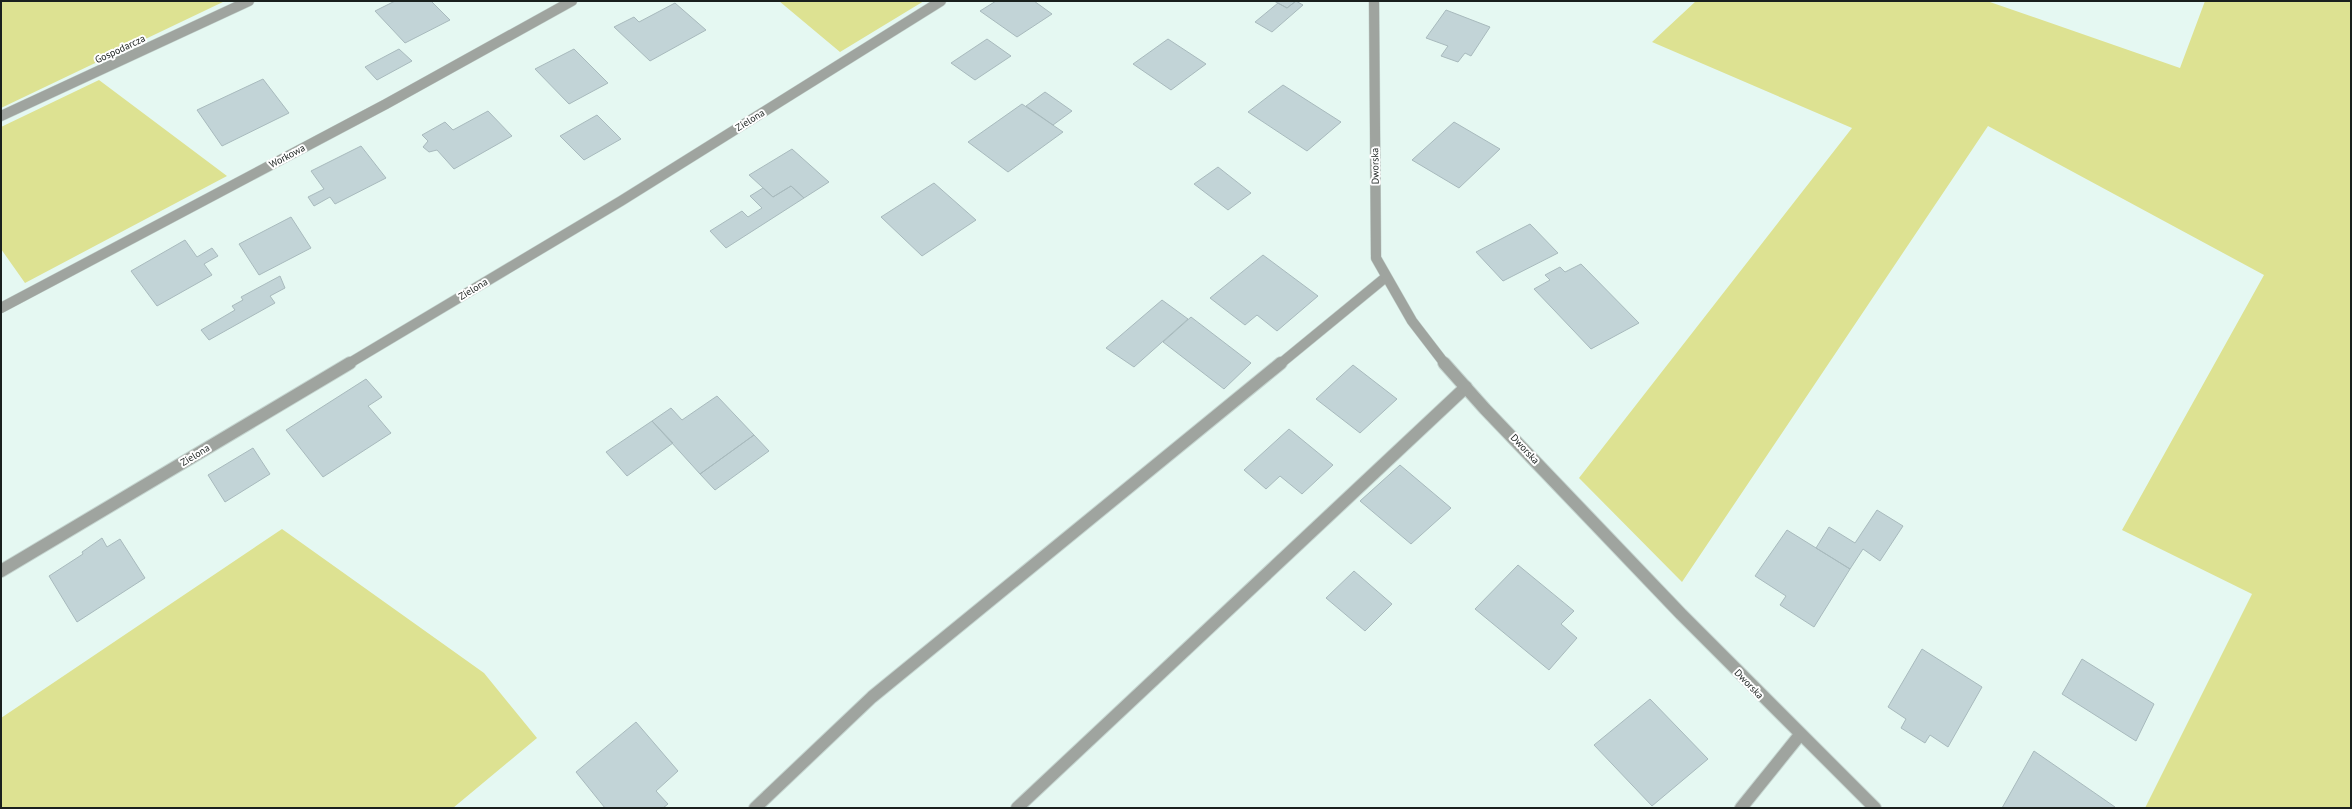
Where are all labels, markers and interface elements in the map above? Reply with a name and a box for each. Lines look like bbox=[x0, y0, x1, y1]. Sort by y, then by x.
street label: Gospodarcza bbox=[93, 32, 147, 66]
street label: Zielona bbox=[733, 106, 767, 134]
street label: Workowa bbox=[267, 141, 307, 171]
street label: Dworska bbox=[1368, 148, 1382, 184]
street label: Zielona bbox=[456, 275, 490, 303]
street label: Dworska bbox=[1508, 431, 1542, 467]
street label: Zielona bbox=[178, 441, 212, 469]
street label: Dworska bbox=[1732, 666, 1766, 702]

